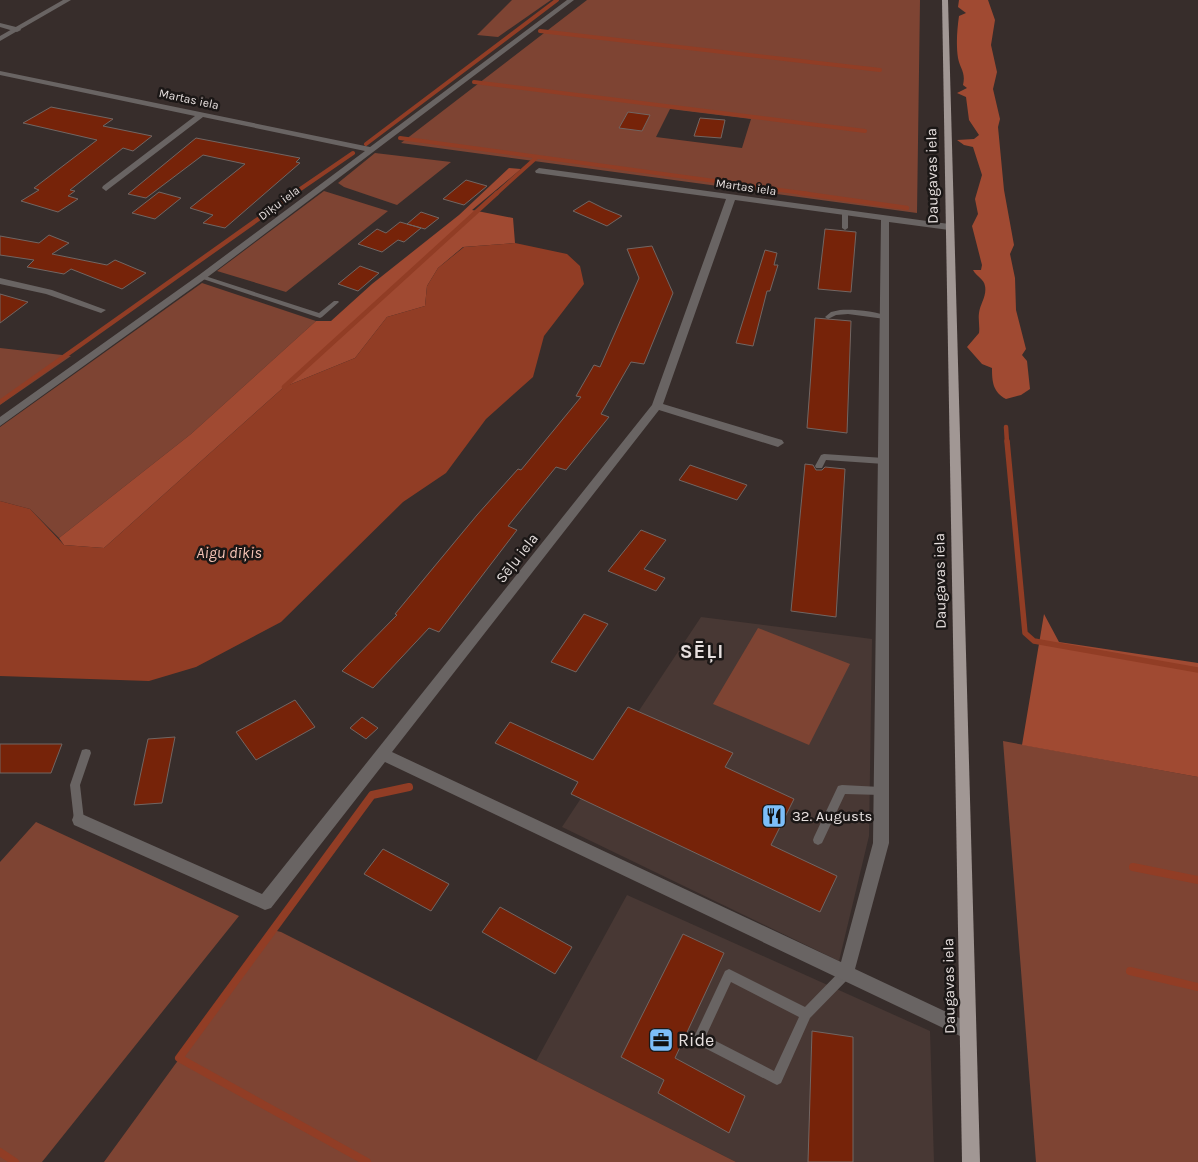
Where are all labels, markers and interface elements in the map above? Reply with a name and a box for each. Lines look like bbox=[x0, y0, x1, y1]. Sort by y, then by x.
street label: Martas iela bbox=[158, 86, 220, 112]
street label: Daugavas iela bbox=[922, 128, 942, 224]
street label: Martas iela bbox=[715, 176, 777, 198]
street label: Dīķu iela bbox=[256, 183, 303, 224]
street label: Sēļu iela bbox=[492, 530, 542, 586]
street label: Daugavas iela bbox=[930, 533, 950, 629]
water label: Aigu dīķis bbox=[196, 543, 262, 562]
district label: SĒĻI bbox=[680, 640, 724, 663]
restaurant icon: 32. Augusts bbox=[761, 803, 787, 829]
place label: 32. Augusts bbox=[792, 807, 872, 825]
street label: Daugavas iela bbox=[939, 938, 959, 1034]
office icon: Ride bbox=[648, 1027, 674, 1053]
place label: Ride bbox=[678, 1029, 714, 1051]

